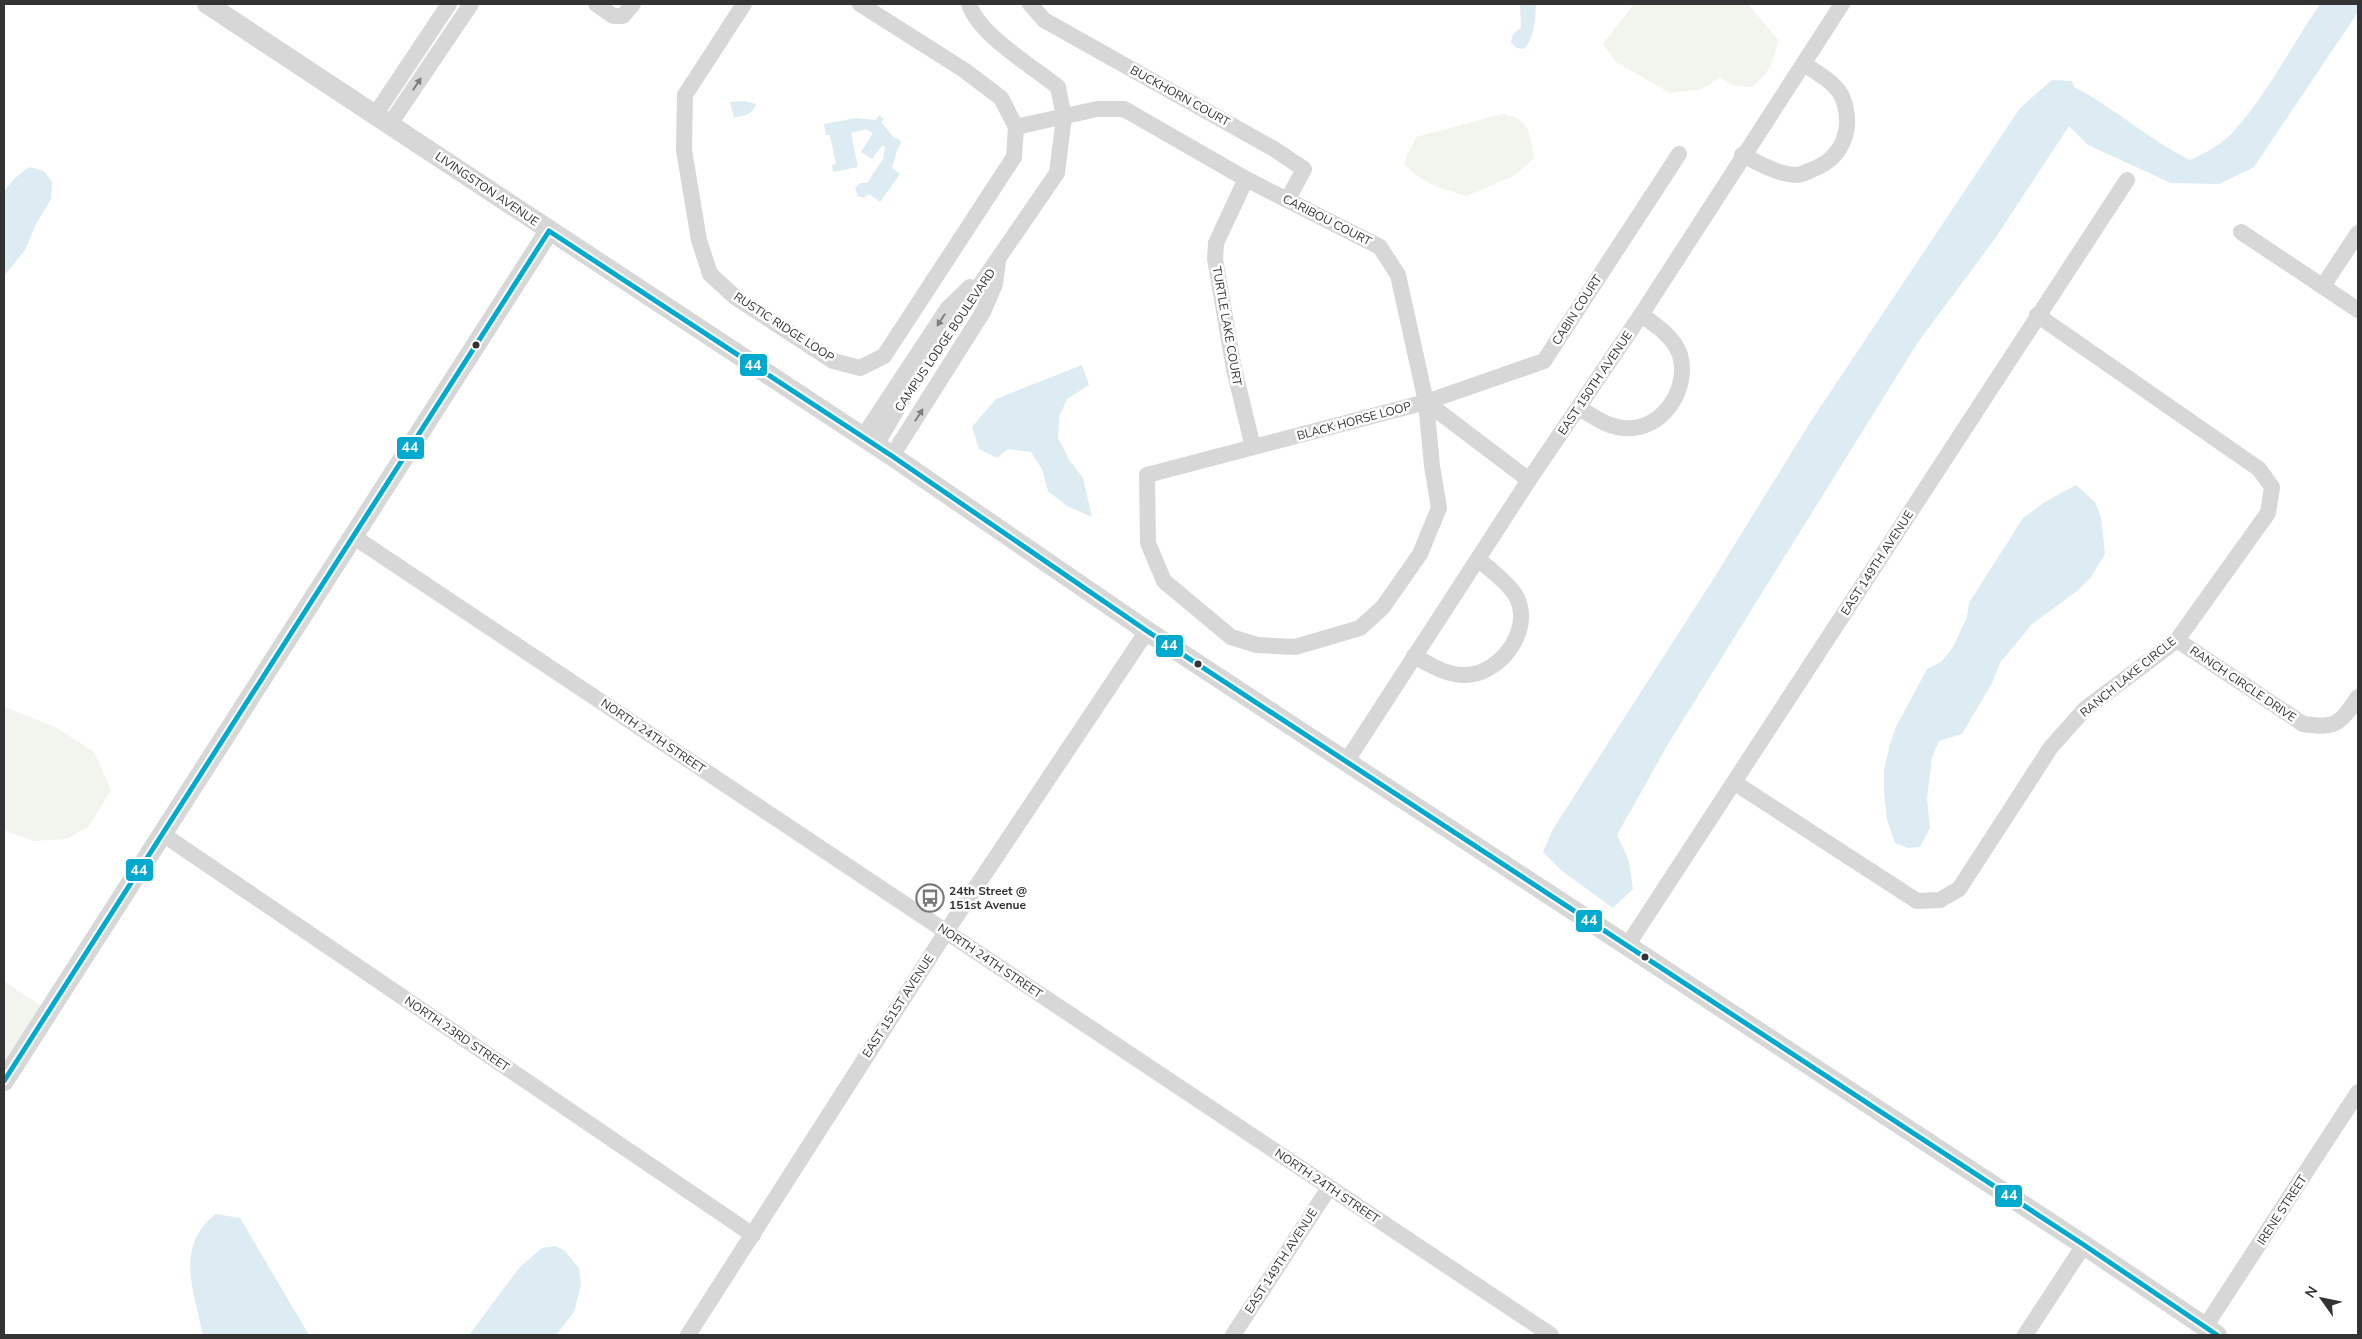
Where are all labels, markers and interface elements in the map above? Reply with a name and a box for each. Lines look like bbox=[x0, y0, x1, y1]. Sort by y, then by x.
street label: BUCKHORN COURT bbox=[1127, 62, 1233, 130]
one-way arrow bbox=[413, 77, 422, 90]
street label: LIVINGSTON AVENUE bbox=[432, 148, 542, 230]
street label: CARIBOU COURT bbox=[1280, 191, 1375, 250]
street label: CAMPUS LODGE BOULEVARD bbox=[891, 265, 999, 415]
street label: TURTLE LAKE COURT bbox=[1209, 265, 1246, 388]
street label: CABIN COURT bbox=[1548, 271, 1606, 348]
street label: RUSTIC RIDGE LOOP bbox=[731, 289, 837, 366]
one-way arrow bbox=[936, 313, 945, 327]
street label: EAST 150TH AVENUE bbox=[1554, 328, 1636, 438]
unlabelled marker bbox=[471, 340, 481, 350]
line badge: 44 bbox=[739, 353, 768, 377]
text: 44 bbox=[745, 356, 762, 375]
street label: BLACK HORSE LOOP bbox=[1295, 398, 1413, 444]
one-way arrow bbox=[914, 408, 923, 422]
line badge: 44 bbox=[396, 436, 425, 460]
text: 44 bbox=[402, 438, 419, 457]
street label: EAST 149TH AVENUE bbox=[1837, 507, 1917, 619]
street label: RANCH LAKE CIRCLE bbox=[2077, 633, 2179, 721]
line badge: 44 bbox=[1155, 634, 1184, 658]
text: 44 bbox=[1161, 636, 1178, 655]
street label: RANCH CIRCLE DRIVE bbox=[2187, 642, 2299, 726]
unlabelled marker bbox=[1193, 659, 1203, 669]
street label: NORTH 24TH STREET bbox=[598, 695, 709, 777]
line badge: 44 bbox=[125, 858, 154, 882]
text: 44 bbox=[131, 861, 148, 880]
bus stop icon: 24th Street @ 151st Avenue bbox=[915, 883, 945, 913]
place label: 24th Street @ 151st Avenue bbox=[949, 883, 1027, 913]
line badge: 44 bbox=[1575, 909, 1603, 933]
text: 44 bbox=[1581, 911, 1598, 930]
street label: NORTH 24TH STREET bbox=[935, 920, 1046, 1002]
street label: EAST 151ST AVENUE bbox=[859, 951, 937, 1061]
unlabelled marker bbox=[1640, 952, 1650, 962]
street label: NORTH 23RD STREET bbox=[401, 993, 513, 1076]
street label: NORTH 24TH STREET bbox=[1272, 1145, 1383, 1227]
street label: IRENE STREET bbox=[2253, 1171, 2311, 1248]
line badge: 44 bbox=[1994, 1184, 2023, 1208]
text: 44 bbox=[2001, 1186, 2018, 1205]
street label: EAST 149TH AVENUE bbox=[1241, 1205, 1321, 1317]
north arrow bbox=[2297, 1274, 2347, 1324]
text: N bbox=[2301, 1283, 2322, 1302]

